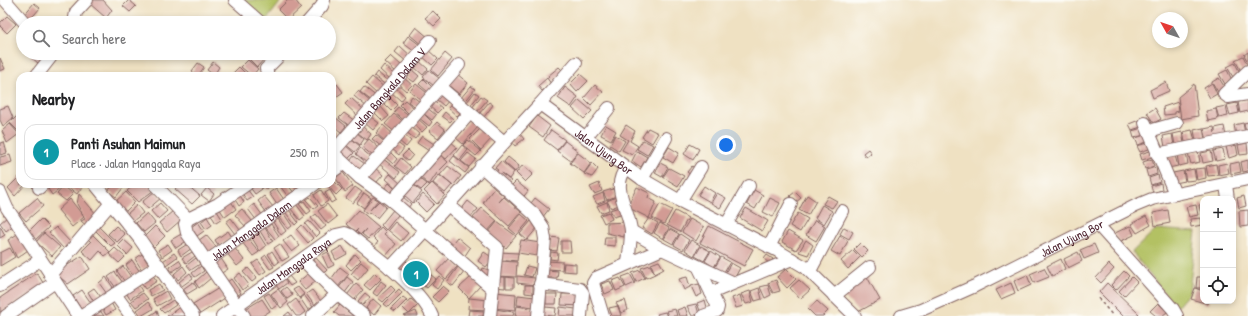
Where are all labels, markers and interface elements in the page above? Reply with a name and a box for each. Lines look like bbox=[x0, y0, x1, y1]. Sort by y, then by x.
north arrow bbox=[1152, 12, 1188, 48]
search box bbox=[16, 16, 336, 60]
icon: search bbox=[30, 27, 52, 49]
text: Search here bbox=[62, 28, 126, 49]
street label: Jalan Bangkala Dalam V bbox=[349, 43, 429, 132]
text: Nearby bbox=[32, 87, 75, 110]
street label: Jalan Ujung Bor bbox=[572, 124, 637, 179]
text: Panti Asuhan Maimun bbox=[71, 133, 186, 154]
your location bbox=[716, 135, 736, 155]
text: 1 bbox=[44, 143, 48, 161]
text: 250 m bbox=[290, 143, 319, 161]
text: Place · Jalan Manggala Raya bbox=[71, 154, 200, 172]
street label: Jalan Manggala Dalam bbox=[207, 195, 294, 265]
map controls bbox=[1200, 196, 1236, 304]
button: + bbox=[1200, 196, 1236, 232]
street label: Jalan Ujung Bor bbox=[1037, 215, 1106, 261]
button: − bbox=[1200, 232, 1236, 268]
street label: Jalan Manggala Raya bbox=[252, 233, 334, 298]
pin: 1 bbox=[403, 259, 429, 289]
button: locate bbox=[1200, 268, 1236, 304]

